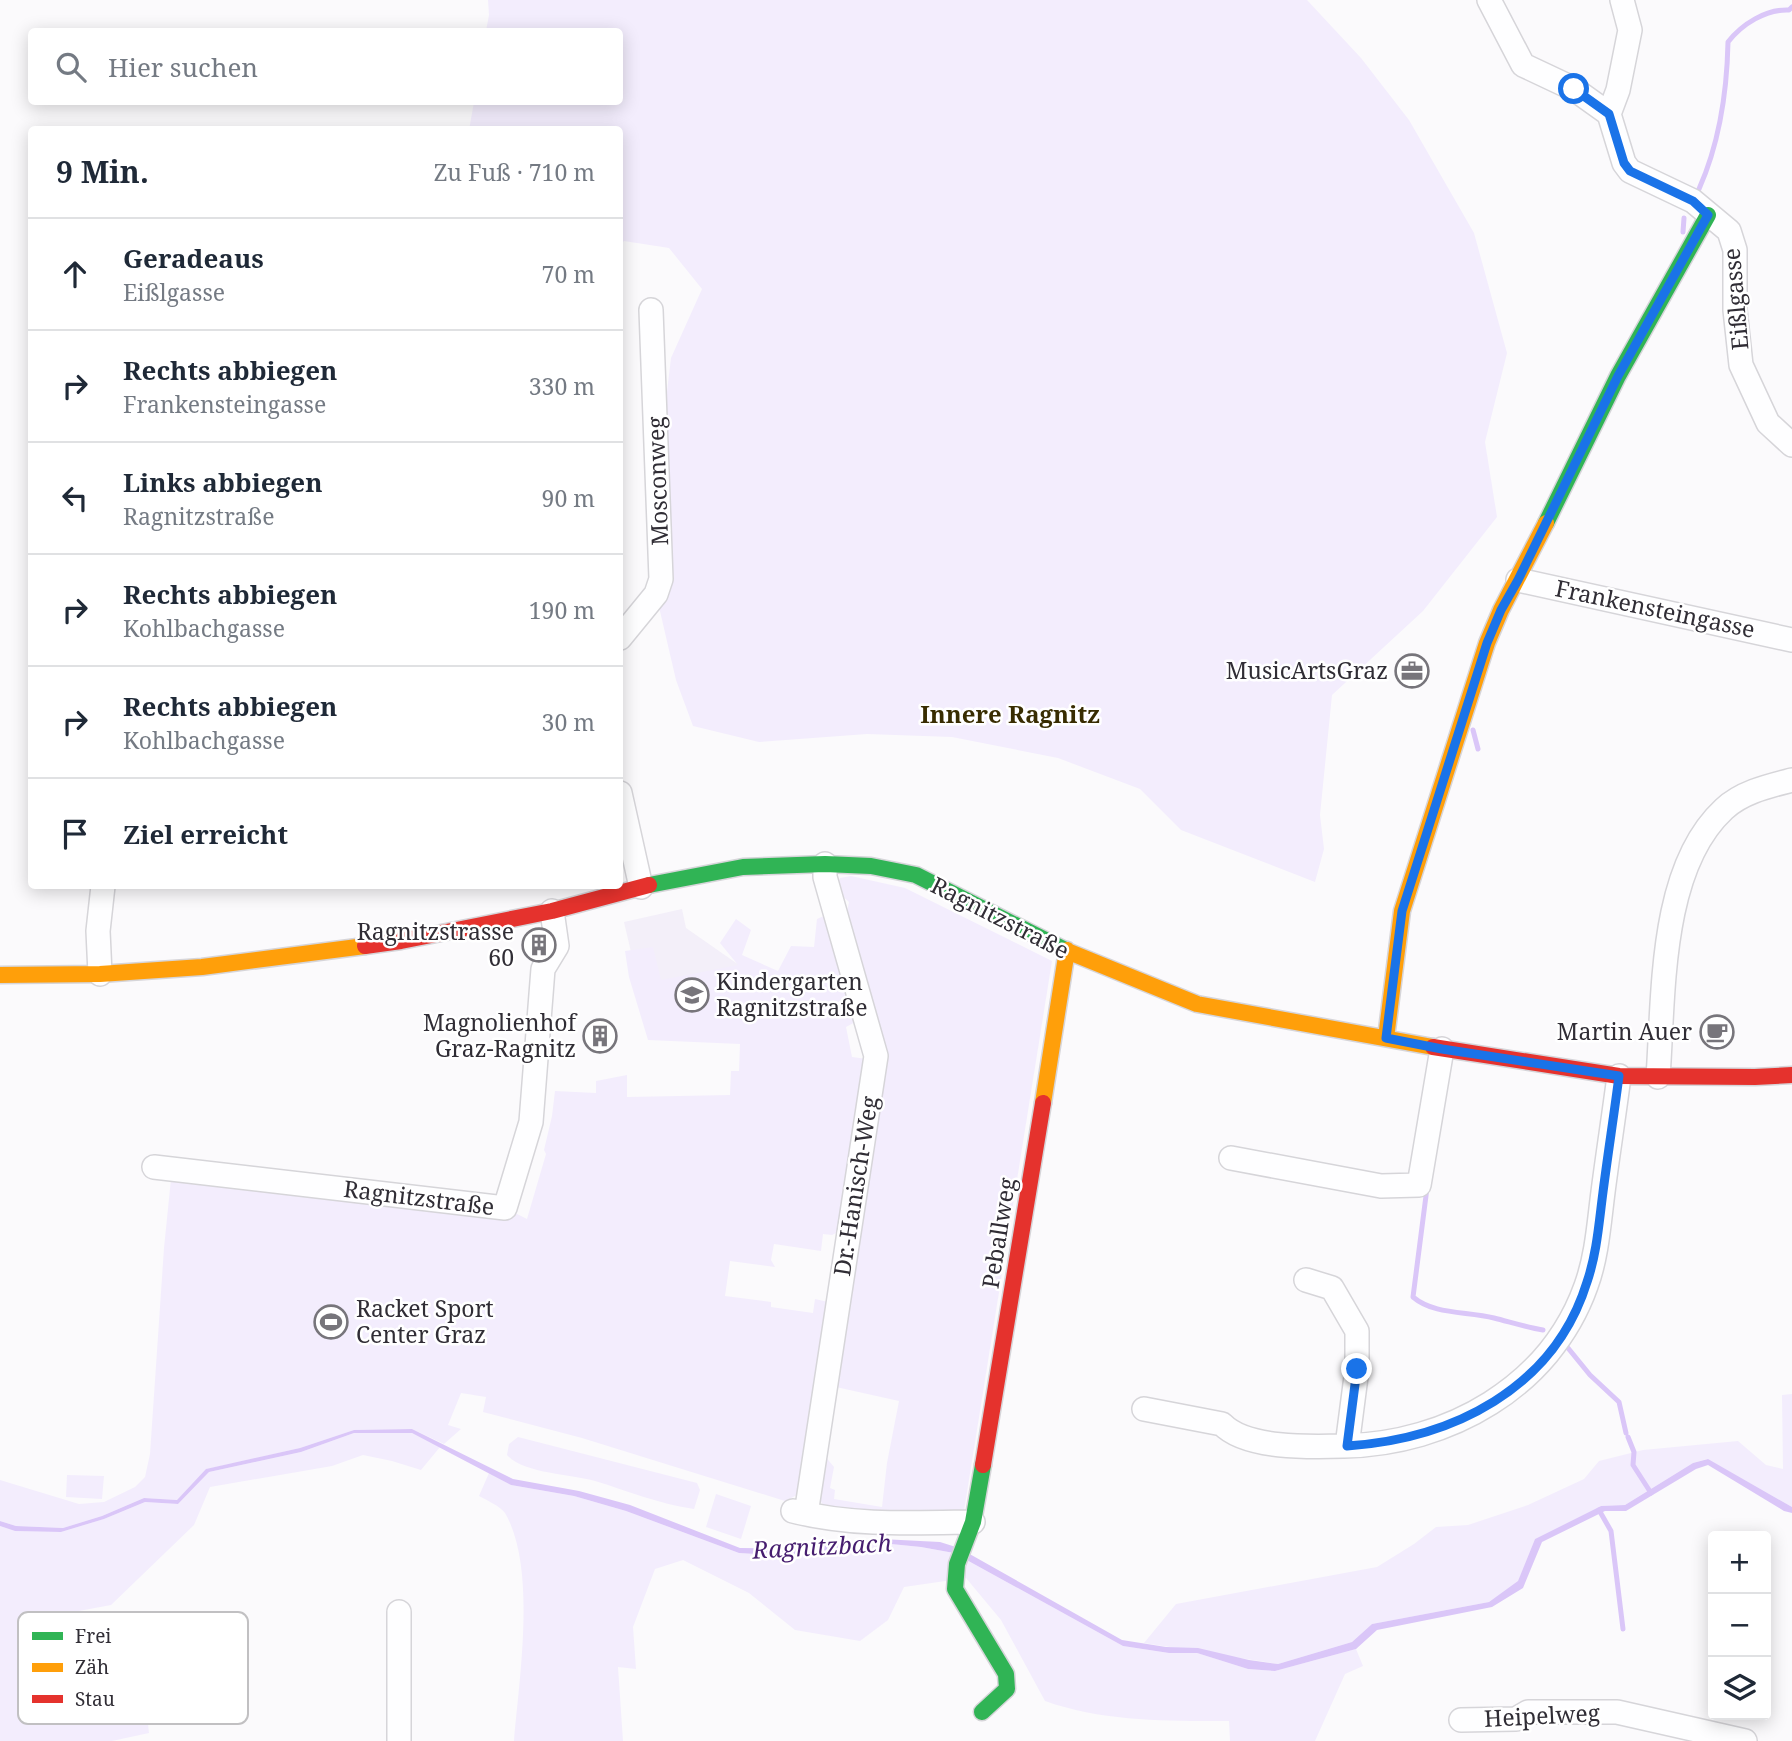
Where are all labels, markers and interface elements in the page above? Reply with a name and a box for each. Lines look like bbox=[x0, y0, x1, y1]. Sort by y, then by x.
search box bbox=[28, 28, 623, 105]
icon: search bbox=[52, 48, 90, 86]
text: Hier suchen bbox=[108, 49, 258, 85]
route start bbox=[1558, 73, 1589, 104]
text: 9 Min. bbox=[56, 151, 149, 192]
text: Zu Fuß · 710 m bbox=[434, 156, 595, 188]
text: Geradeaus bbox=[123, 240, 264, 276]
street label: Eißlgasse bbox=[1715, 247, 1755, 351]
icon: ahead bbox=[56, 255, 94, 293]
text: 70 m bbox=[542, 258, 595, 290]
text: Eißlgasse bbox=[123, 276, 225, 308]
text: Rechts abbiegen bbox=[123, 352, 337, 388]
icon: right bbox=[56, 367, 94, 405]
text: 330 m bbox=[529, 370, 595, 402]
text: Frankensteingasse bbox=[123, 388, 326, 420]
street label: Mosconweg bbox=[639, 415, 675, 546]
text: Links abbiegen bbox=[123, 464, 322, 500]
icon: left bbox=[56, 479, 94, 517]
text: 90 m bbox=[542, 482, 595, 514]
text: Ragnitzstraße bbox=[123, 500, 274, 532]
street label: Frankensteingasse bbox=[1552, 571, 1758, 645]
text: Rechts abbiegen bbox=[123, 576, 337, 612]
icon: right bbox=[56, 591, 94, 629]
text: 190 m bbox=[529, 594, 595, 626]
text: Kohlbachgasse bbox=[123, 612, 285, 644]
office icon: MusicArtsGraz bbox=[1393, 652, 1431, 690]
place label: MusicArtsGraz bbox=[1226, 654, 1388, 686]
text: Rechts abbiegen bbox=[123, 688, 337, 724]
district label: Innere Ragnitz bbox=[920, 697, 1100, 730]
icon: right bbox=[56, 703, 94, 741]
text: 30 m bbox=[542, 706, 595, 738]
text: Kohlbachgasse bbox=[123, 724, 285, 756]
icon: arrive bbox=[56, 815, 94, 853]
text: Ziel erreicht bbox=[123, 816, 288, 852]
street label: Ragnitzstraße bbox=[926, 868, 1075, 966]
place label: Ragnitzstrasse 60 bbox=[357, 915, 514, 973]
building icon: Ragnitzstrasse 60 bbox=[520, 926, 558, 964]
place label: Kindergarten Ragnitzstraße bbox=[716, 965, 867, 1023]
school or university icon: Kindergarten Ragnitzstraße bbox=[673, 976, 711, 1014]
place label: Magnolienhof Graz-Ragnitz bbox=[423, 1006, 579, 1064]
cafe icon: Martin Auer bbox=[1698, 1013, 1736, 1051]
place label: Martin Auer bbox=[1557, 1015, 1692, 1047]
building icon: Magnolienhof Graz-Ragnitz bbox=[581, 1017, 619, 1055]
street label: Dr.-Hanisch-Weg bbox=[825, 1093, 885, 1278]
street label: Ragnitzstraße bbox=[342, 1172, 496, 1222]
street label: Peballweg bbox=[973, 1174, 1023, 1291]
place label: Racket Sport Center Graz bbox=[356, 1292, 494, 1350]
sports icon: Racket Sport Center Graz bbox=[312, 1303, 350, 1341]
route end bbox=[1341, 1353, 1372, 1384]
water label: Ragnitzbach bbox=[750, 1525, 892, 1566]
map controls bbox=[1708, 1531, 1771, 1720]
button: + bbox=[1708, 1531, 1771, 1594]
button: − bbox=[1708, 1594, 1771, 1657]
legend bbox=[18, 1612, 248, 1724]
text: Frei bbox=[75, 1623, 111, 1649]
text: Zäh bbox=[75, 1654, 109, 1680]
button: layers bbox=[1708, 1657, 1771, 1720]
text: Stau bbox=[75, 1686, 115, 1712]
street label: Heipelweg bbox=[1483, 1696, 1601, 1734]

